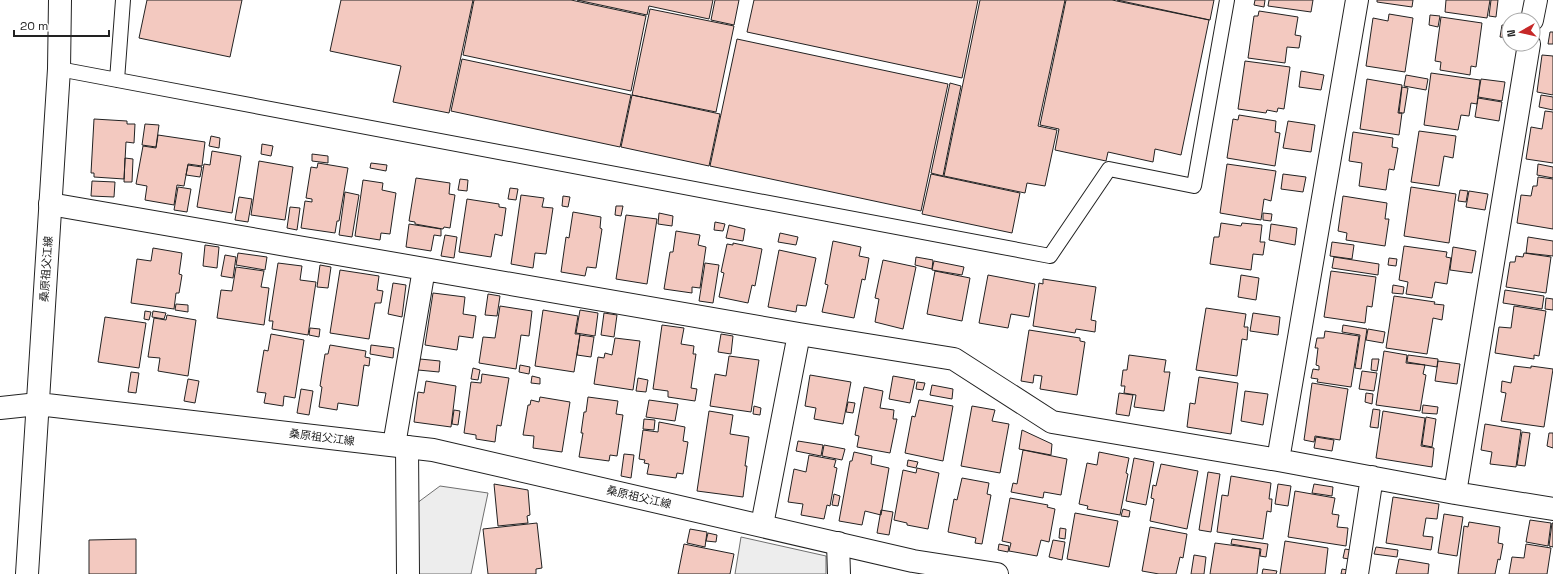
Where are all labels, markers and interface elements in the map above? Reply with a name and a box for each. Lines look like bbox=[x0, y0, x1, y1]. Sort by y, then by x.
scale bar bbox=[14, 12, 109, 38]
north arrow bbox=[1501, 12, 1541, 52]
text: 20 m bbox=[20, 18, 48, 34]
text: N bbox=[1504, 29, 1519, 38]
street label: 桑原祖父江線 bbox=[37, 236, 55, 302]
street label: 桑原祖父江線 bbox=[288, 426, 356, 448]
street label: 桑原祖父江線 bbox=[605, 483, 673, 511]

